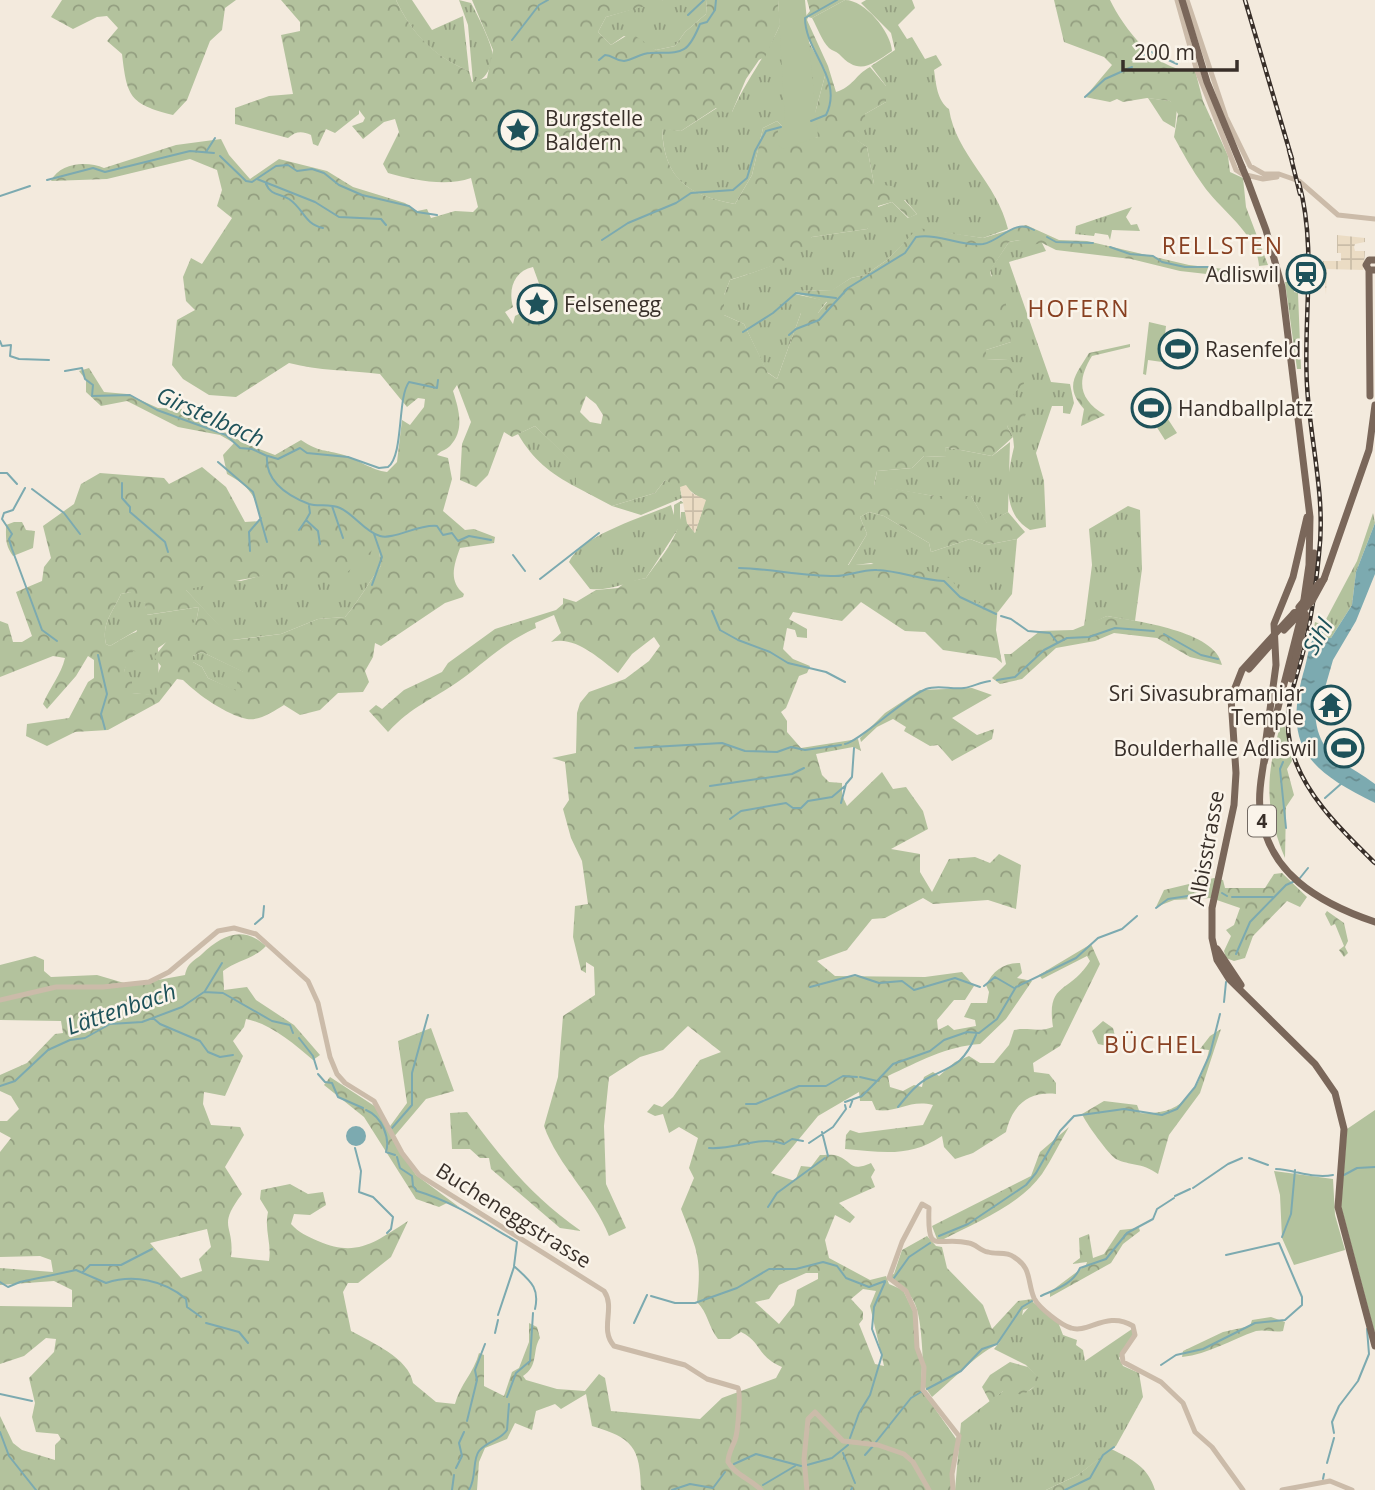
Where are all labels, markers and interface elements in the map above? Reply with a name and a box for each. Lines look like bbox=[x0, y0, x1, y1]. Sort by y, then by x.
scale bar bbox=[1123, 28, 1237, 72]
text: 200 m bbox=[1134, 38, 1195, 66]
place label: Burgstelle Baldern bbox=[545, 104, 643, 156]
place icon: Burgstelle Baldern bbox=[497, 109, 539, 151]
district label: RELLSTEN bbox=[1162, 229, 1284, 261]
station icon: Adliswil bbox=[1285, 253, 1327, 295]
place label: Adliswil bbox=[1205, 260, 1279, 288]
place icon: Felsenegg bbox=[516, 283, 558, 325]
place label: Felsenegg bbox=[564, 290, 661, 318]
district label: HOFERN bbox=[1027, 292, 1131, 324]
sports icon: Rasenfeld bbox=[1157, 328, 1199, 370]
place label: Rasenfeld bbox=[1205, 335, 1301, 363]
water label: Girstelbach bbox=[152, 378, 270, 454]
sports icon: Handballplatz bbox=[1130, 387, 1172, 429]
place label: Handballplatz bbox=[1178, 394, 1313, 422]
water label: Sihl bbox=[1294, 611, 1340, 660]
place label: Sri Sivasubramaniar Temple bbox=[1109, 679, 1304, 731]
temple icon: Sri Sivasubramaniar Temple bbox=[1310, 684, 1352, 726]
sports icon: Boulderhalle Adliswil bbox=[1323, 727, 1365, 769]
place label: Boulderhalle Adliswil bbox=[1113, 734, 1317, 762]
street label: Albisstrasse bbox=[1182, 788, 1230, 908]
road number: 4 bbox=[1248, 806, 1276, 836]
water label: Lättenbach bbox=[62, 974, 180, 1042]
district label: BÜCHEL bbox=[1104, 1028, 1204, 1060]
street label: Bucheneggstrasse bbox=[431, 1156, 597, 1274]

